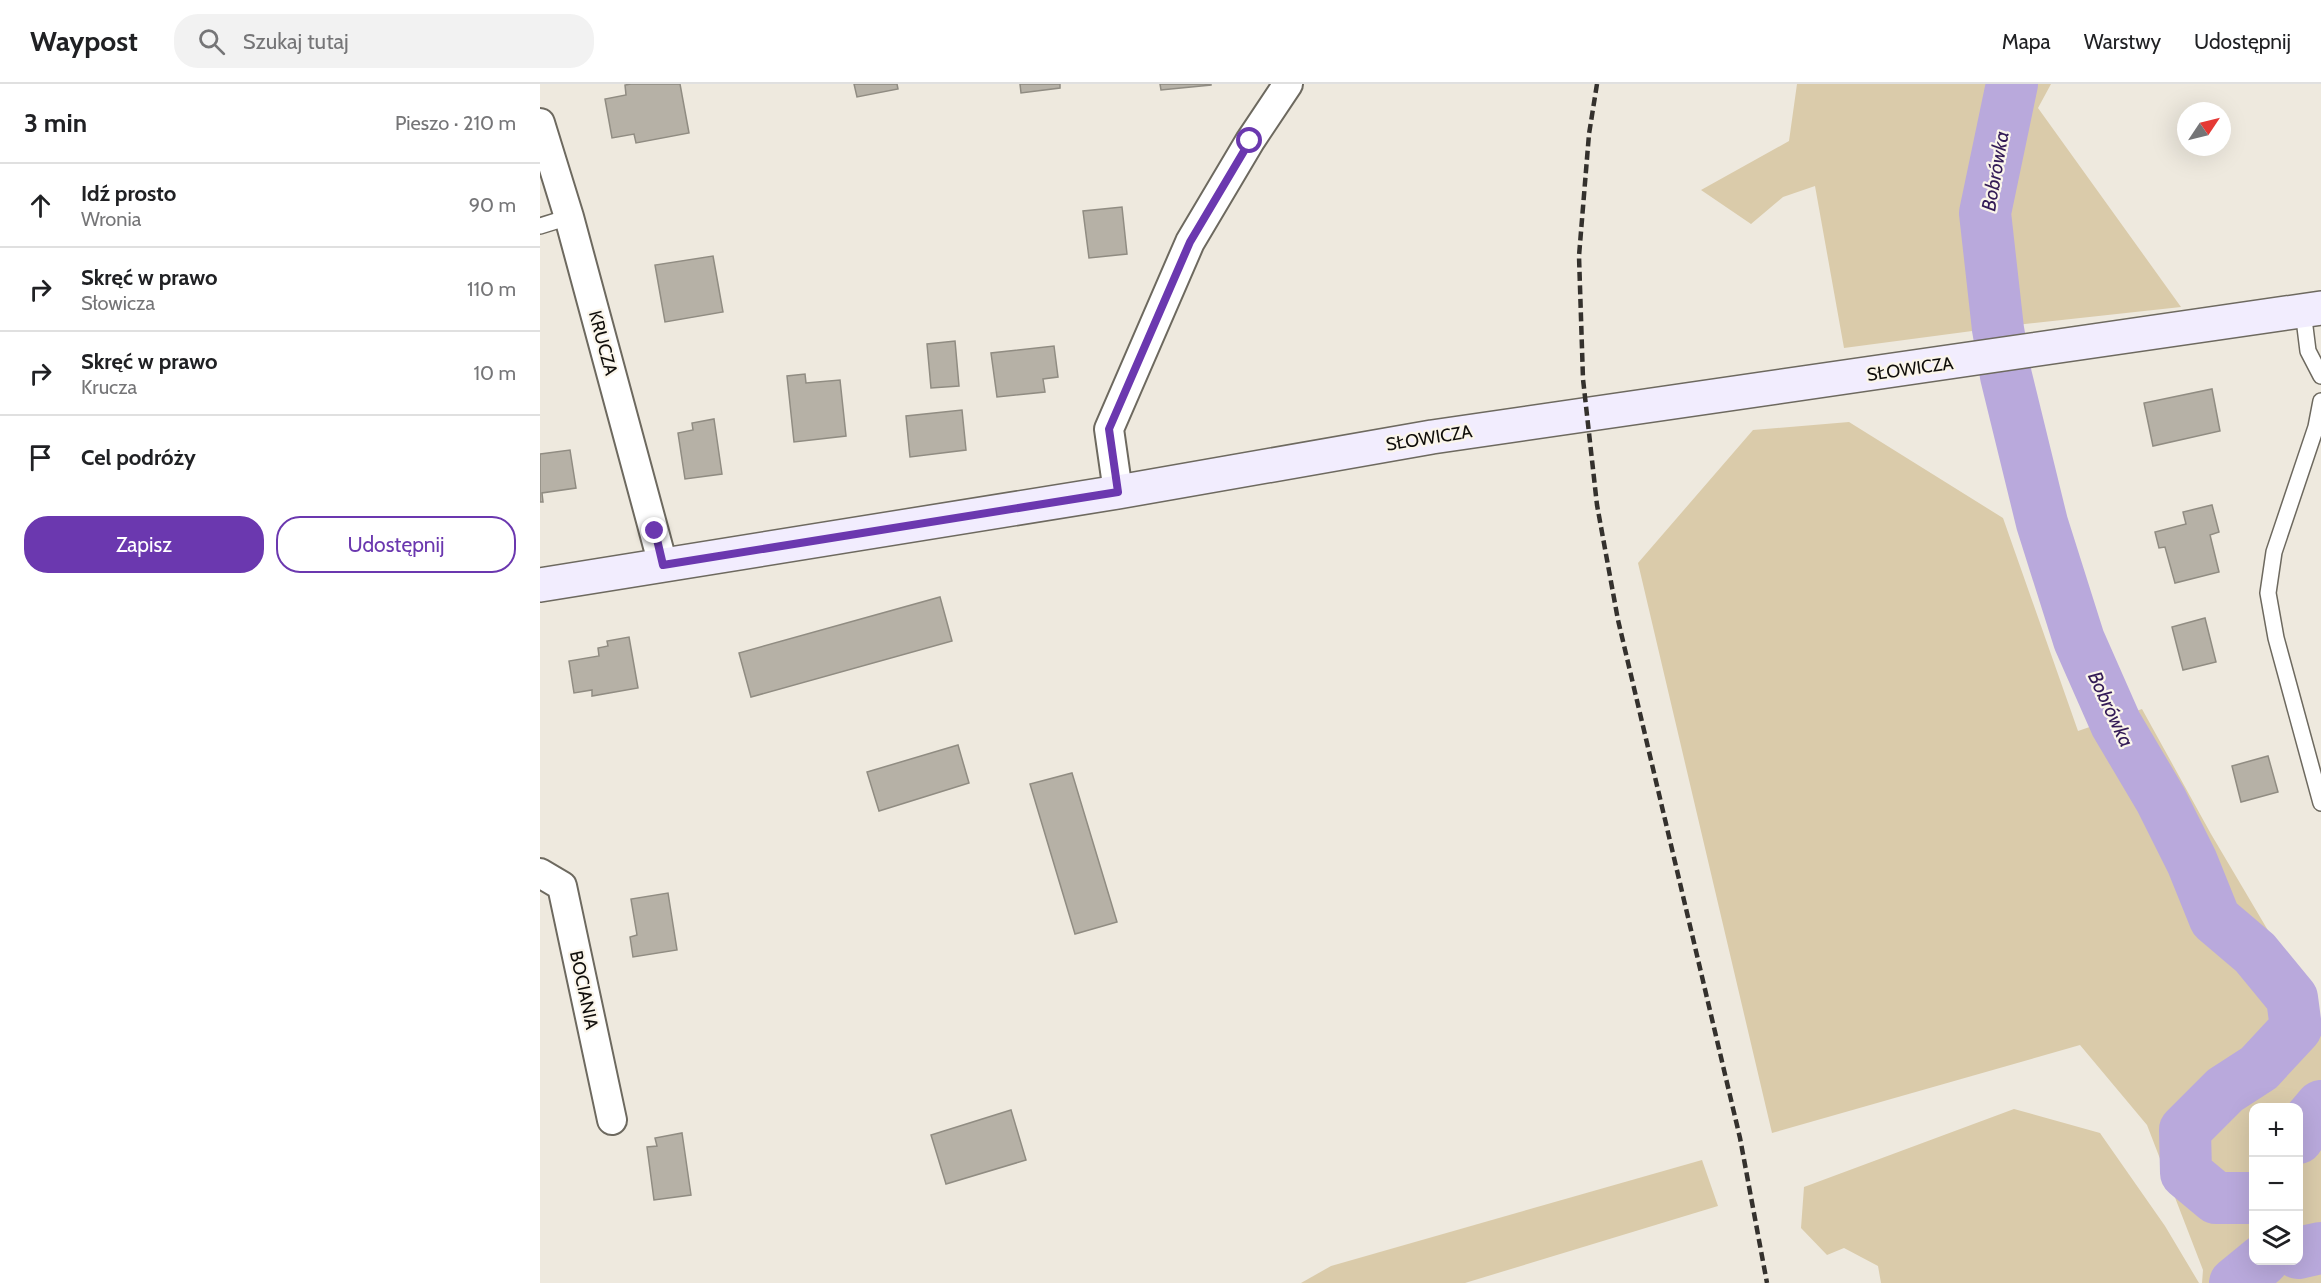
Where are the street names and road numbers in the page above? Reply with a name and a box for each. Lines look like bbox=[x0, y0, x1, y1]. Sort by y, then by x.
street label: KRUCZA bbox=[584, 308, 622, 378]
street label: SŁOWICZA bbox=[1865, 352, 1955, 386]
street label: SŁOWICZA bbox=[1384, 420, 1474, 456]
street label: BOCIANIA bbox=[565, 949, 603, 1031]

